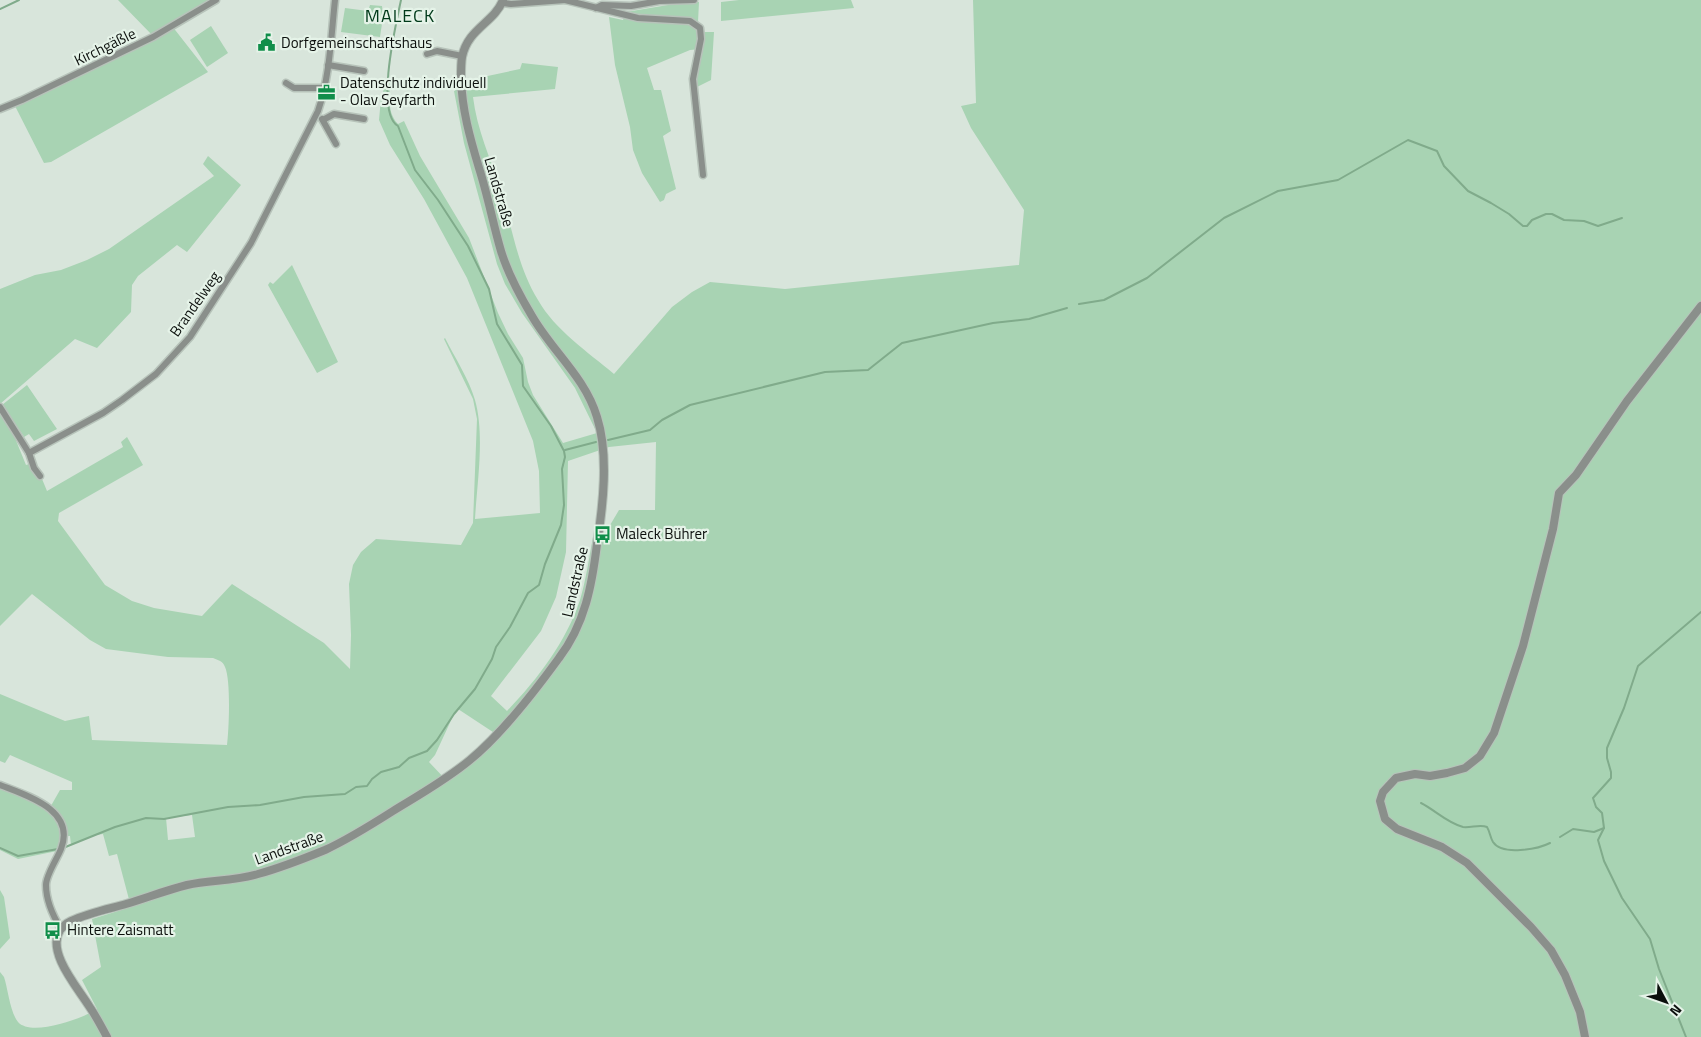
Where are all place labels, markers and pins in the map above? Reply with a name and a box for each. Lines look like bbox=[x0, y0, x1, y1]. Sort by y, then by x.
place label: Dorfgemeinschaftshaus bbox=[281, 31, 432, 54]
public building icon: Dorfgemeinschaftshaus bbox=[257, 33, 277, 53]
place label: Datenschutz individuell - Olav Seyfarth bbox=[340, 71, 486, 111]
office icon: Datenschutz individuell - Olav Seyfarth bbox=[316, 82, 336, 102]
place label: Maleck Bührer bbox=[616, 522, 707, 545]
bus stop icon: Maleck Bührer bbox=[592, 524, 612, 544]
place label: Hintere Zaismatt bbox=[67, 918, 174, 941]
bus stop icon: Hintere Zaismatt bbox=[43, 920, 63, 940]

